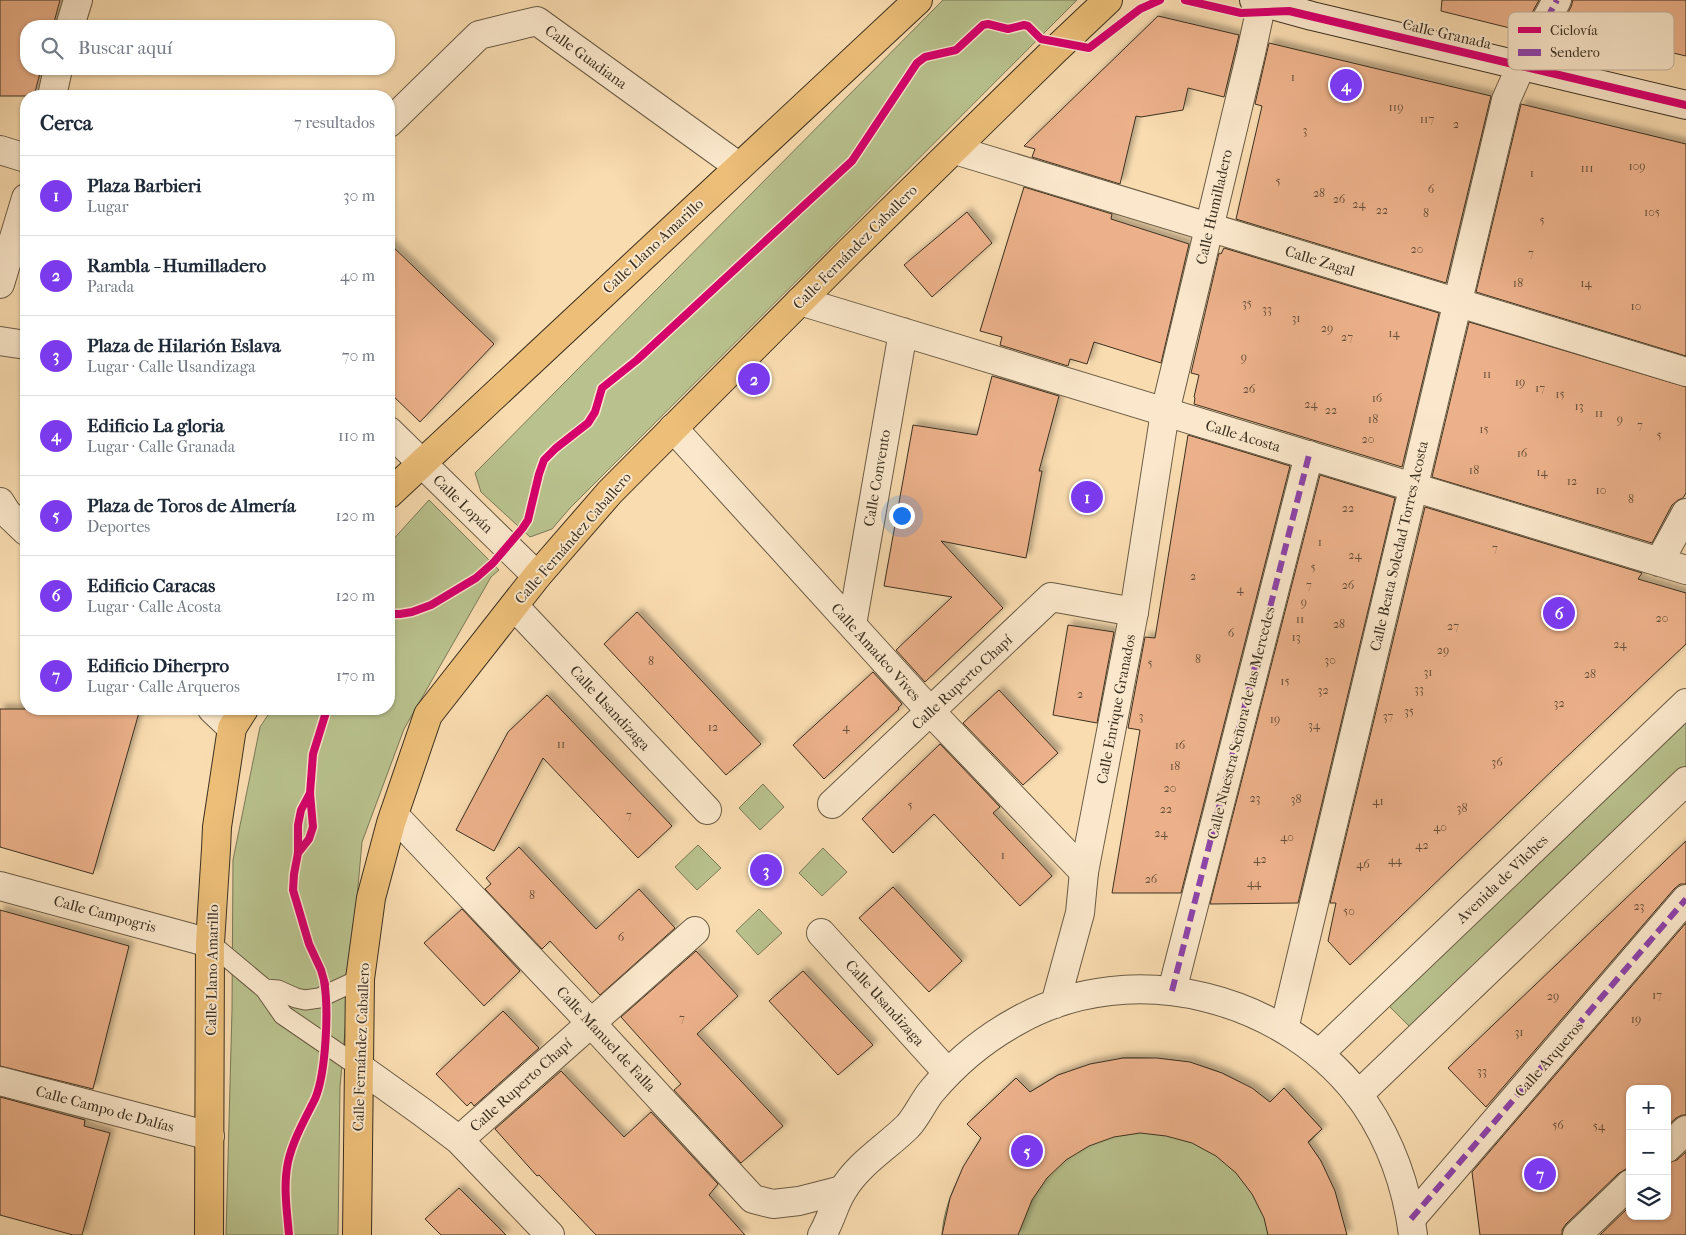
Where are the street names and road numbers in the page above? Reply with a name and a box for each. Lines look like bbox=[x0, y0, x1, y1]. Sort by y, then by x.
street label: Calle Granada bbox=[1401, 15, 1494, 53]
street label: Calle Guadiana bbox=[541, 21, 631, 93]
street label: Calle Humilladero bbox=[1192, 147, 1236, 266]
street label: Calle Fernández Caballero bbox=[789, 181, 921, 313]
street label: Calle Llano Amarillo bbox=[599, 194, 707, 297]
street label: Calle Zagal bbox=[1283, 242, 1357, 280]
street label: Calle Acosta bbox=[1203, 416, 1284, 456]
street label: Calle Convento bbox=[860, 428, 894, 528]
street label: Calle Beata Soledad Torres Acosta bbox=[1366, 438, 1432, 653]
street label: Calle Fernández Caballero bbox=[511, 468, 635, 608]
street label: Calle Lopán bbox=[429, 471, 497, 537]
street label: Calle Amadeo Vives bbox=[827, 599, 925, 705]
street label: Calle Nuestra Señora de las Mercedes bbox=[1203, 604, 1279, 841]
street label: Calle Ruperto Chapí bbox=[908, 630, 1017, 733]
street label: Calle Enrique Granados bbox=[1093, 632, 1139, 785]
street label: Calle Usandizaga bbox=[566, 662, 655, 755]
street label: Avenida de Vilches bbox=[1452, 830, 1552, 928]
street label: Calle Campogris bbox=[52, 892, 159, 936]
street label: Calle Llano Amarillo bbox=[202, 904, 222, 1036]
street label: Calle Usandizaga bbox=[842, 956, 929, 1051]
street label: Calle Fernández Caballero bbox=[349, 962, 373, 1132]
street label: Calle Manuel de Falla bbox=[553, 983, 660, 1096]
street label: Calle Arqueros bbox=[1511, 1017, 1587, 1101]
street label: Calle Ruperto Chapí bbox=[466, 1034, 576, 1136]
street label: Calle Campo de Dalías bbox=[34, 1082, 177, 1136]

